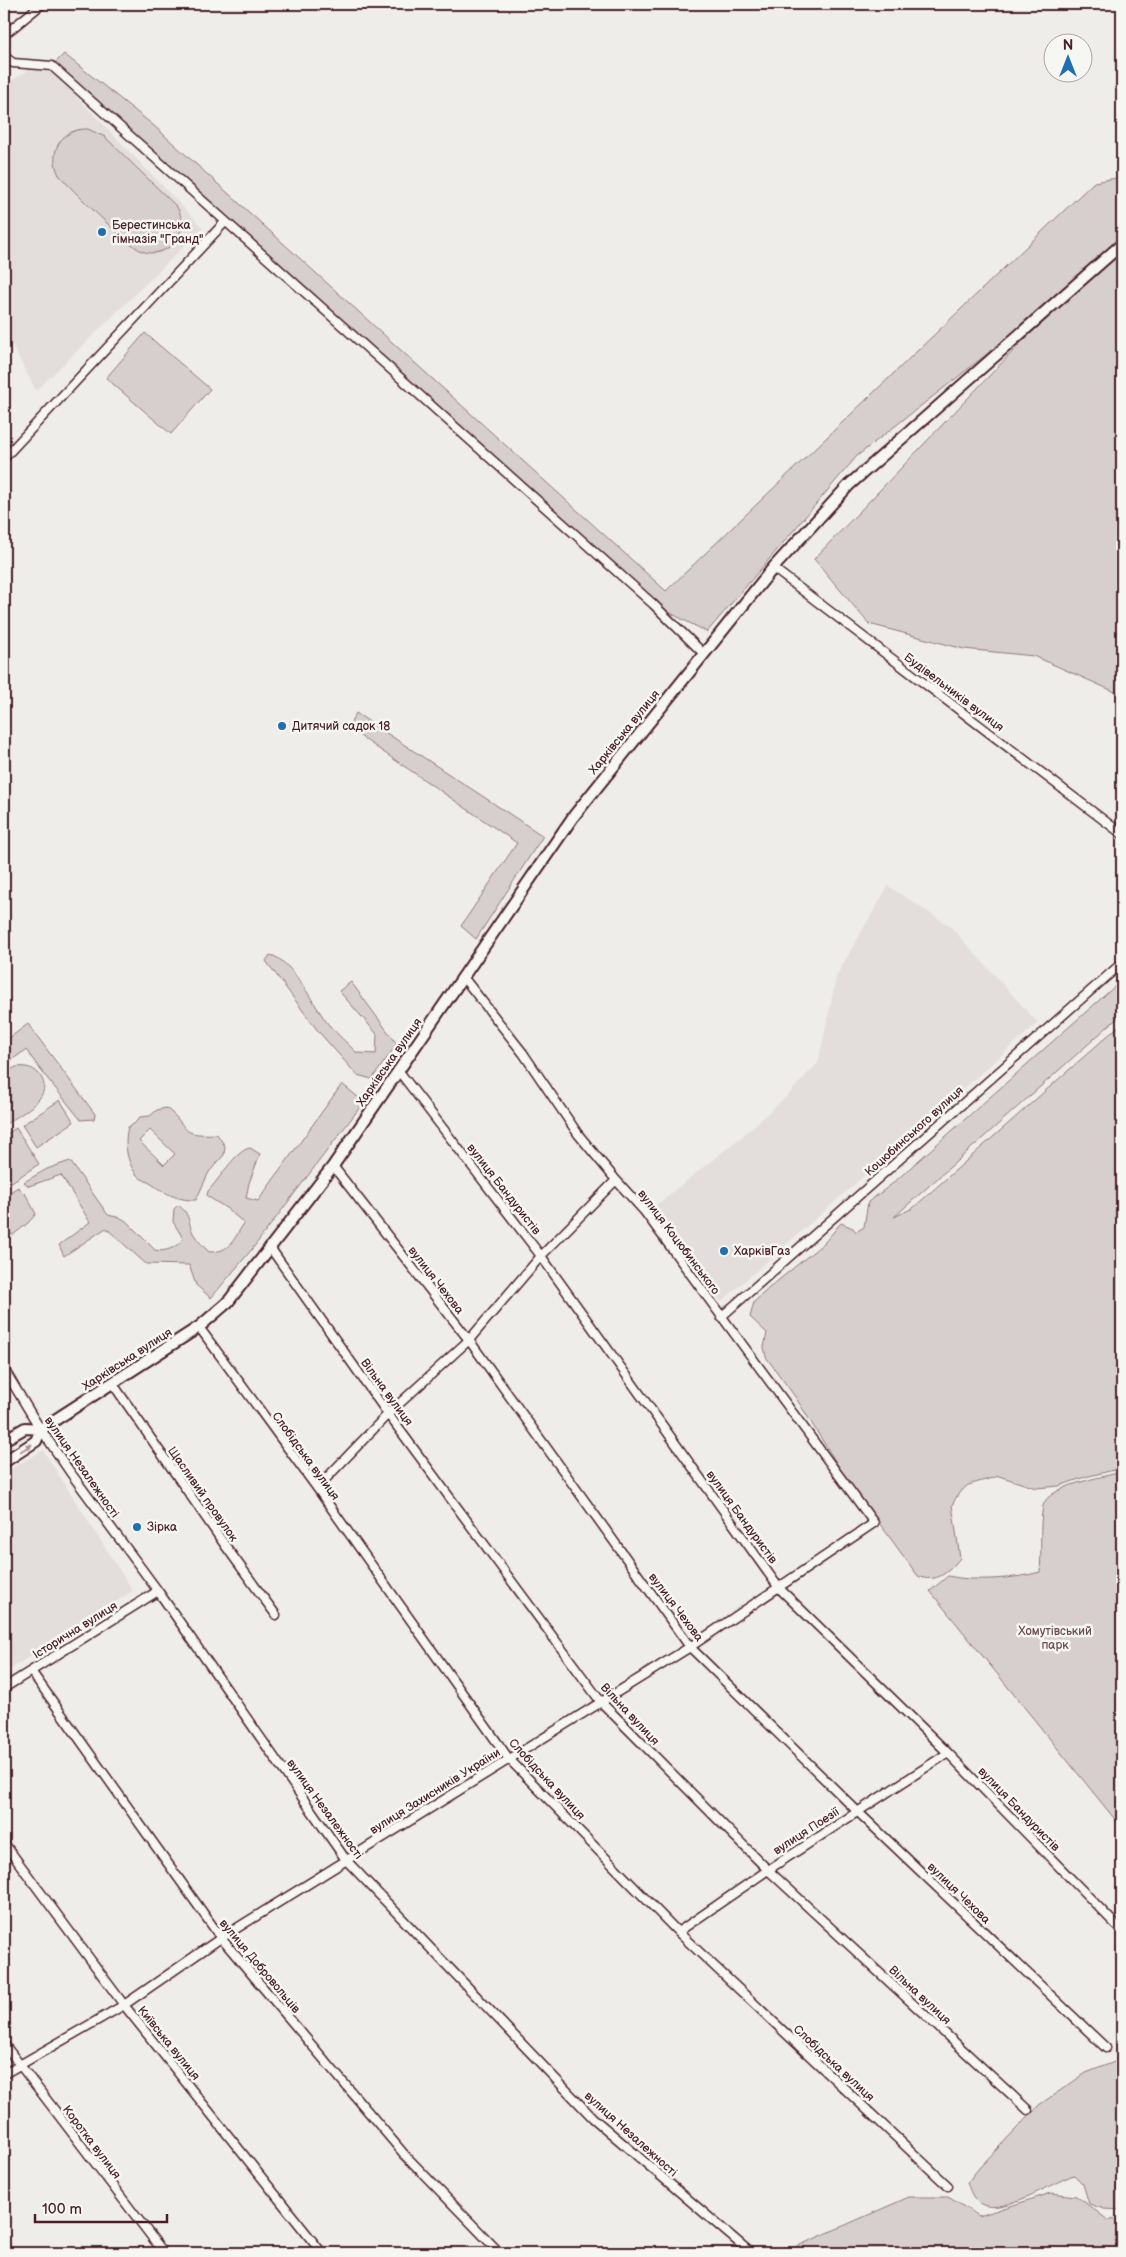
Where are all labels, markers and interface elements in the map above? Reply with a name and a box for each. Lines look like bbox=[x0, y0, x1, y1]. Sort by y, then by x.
north arrow bbox=[1044, 32, 1094, 82]
text: N bbox=[1063, 37, 1073, 54]
place label: Берестинська гімназія "Гранд" bbox=[112, 218, 204, 247]
marker: Берестинська гімназія "Гранд" bbox=[96, 226, 108, 238]
street label: Будівельників вулиця bbox=[901, 650, 1007, 735]
street label: Харківська вулиця bbox=[586, 687, 663, 777]
place label: Дитячий садок 18 bbox=[292, 719, 390, 734]
marker: Дитячий садок 18 bbox=[276, 720, 288, 732]
street label: Харківська вулиця bbox=[353, 1015, 426, 1109]
street label: Коцюбинського вулиця bbox=[862, 1083, 967, 1180]
street label: вулиця Бандуристів bbox=[463, 1141, 544, 1238]
street label: вулиця Коцюбинського bbox=[634, 1187, 723, 1298]
street label: вулиця Чехова bbox=[404, 1243, 467, 1317]
place label: ХарківГаз bbox=[734, 1244, 790, 1259]
marker: ХарківГаз bbox=[718, 1245, 730, 1257]
street label: Харківська вулиця bbox=[80, 1325, 175, 1394]
street label: Вільна вулиця bbox=[357, 1356, 416, 1429]
street label: Слобідська вулиця bbox=[269, 1409, 343, 1504]
street label: вулиця Незалежності bbox=[41, 1414, 122, 1521]
one-way arrow bbox=[19, 1443, 32, 1453]
street label: Щасливий провулок bbox=[164, 1444, 241, 1545]
street label: вулиця Бандуристів bbox=[703, 1468, 781, 1567]
place label: Зірка bbox=[147, 1520, 177, 1535]
marker: Зірка bbox=[131, 1521, 143, 1533]
street label: вулиця Чехова bbox=[645, 1570, 706, 1645]
street label: Історична вулиця bbox=[30, 1598, 121, 1662]
park label: Хомутівський парк bbox=[1018, 1624, 1092, 1653]
street label: Вільна вулиця bbox=[597, 1680, 662, 1749]
street label: Слобідська вулиця bbox=[505, 1736, 588, 1823]
street label: вулиця Захисників України bbox=[367, 1745, 503, 1838]
street label: вулиця Незалежності bbox=[283, 1756, 366, 1862]
street label: вулиця Бандуристів bbox=[975, 1764, 1063, 1855]
street label: вулиця Поезії bbox=[770, 1804, 843, 1858]
street label: вулиця Чехова bbox=[924, 1860, 993, 1927]
street label: вулиця Добровольців bbox=[216, 1916, 304, 2017]
street label: Вільна вулиця bbox=[885, 1963, 954, 2028]
street label: Київська вулиця bbox=[134, 2003, 203, 2084]
street label: Слобідська вулиця bbox=[790, 2022, 878, 2105]
street label: вулиця Незалежності bbox=[581, 2089, 680, 2180]
street label: Коротка вулиця bbox=[59, 2103, 124, 2182]
scale bar bbox=[35, 2192, 168, 2224]
text: 100 m bbox=[42, 2200, 82, 2219]

